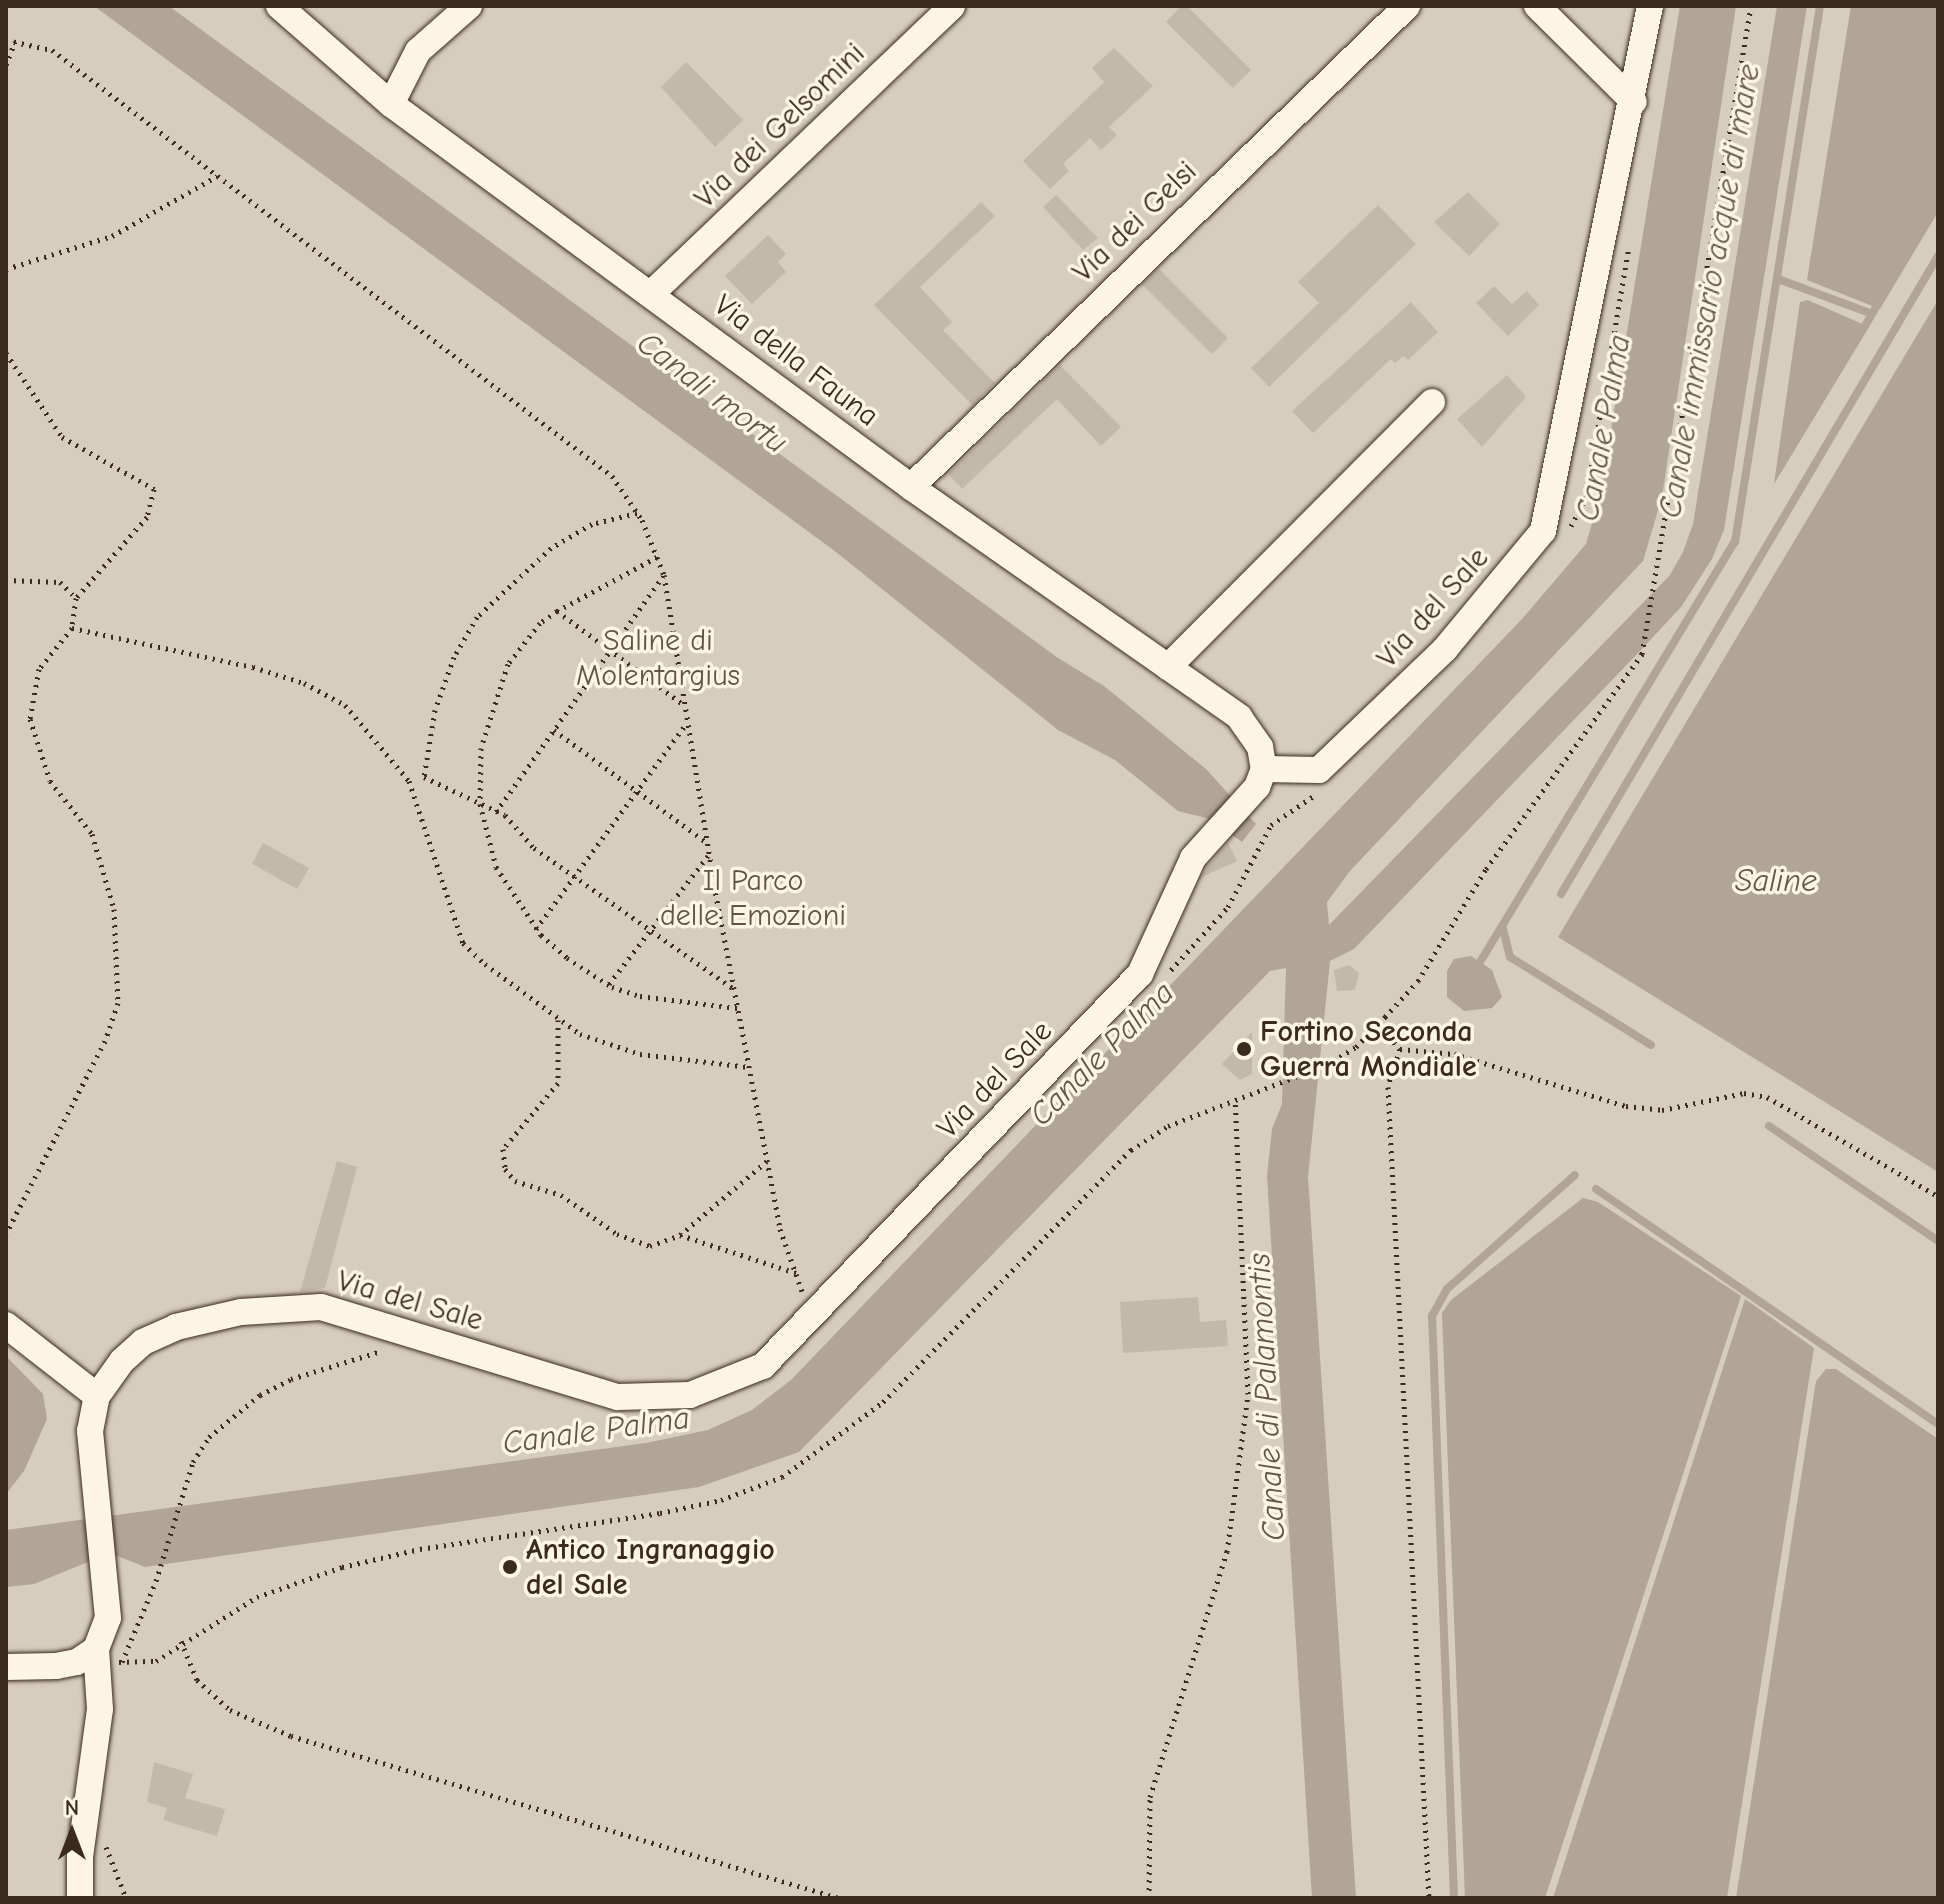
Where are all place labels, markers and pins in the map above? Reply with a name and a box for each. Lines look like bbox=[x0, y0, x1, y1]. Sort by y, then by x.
place label: Fortino Seconda Guerra Mondiale bbox=[1260, 1014, 1477, 1084]
marker: Fortino Seconda Guerra Mondiale bbox=[1235, 1040, 1253, 1058]
place label: Antico Ingranaggio del Sale bbox=[526, 1532, 775, 1602]
marker: Antico Ingranaggio del Sale bbox=[501, 1558, 519, 1576]

